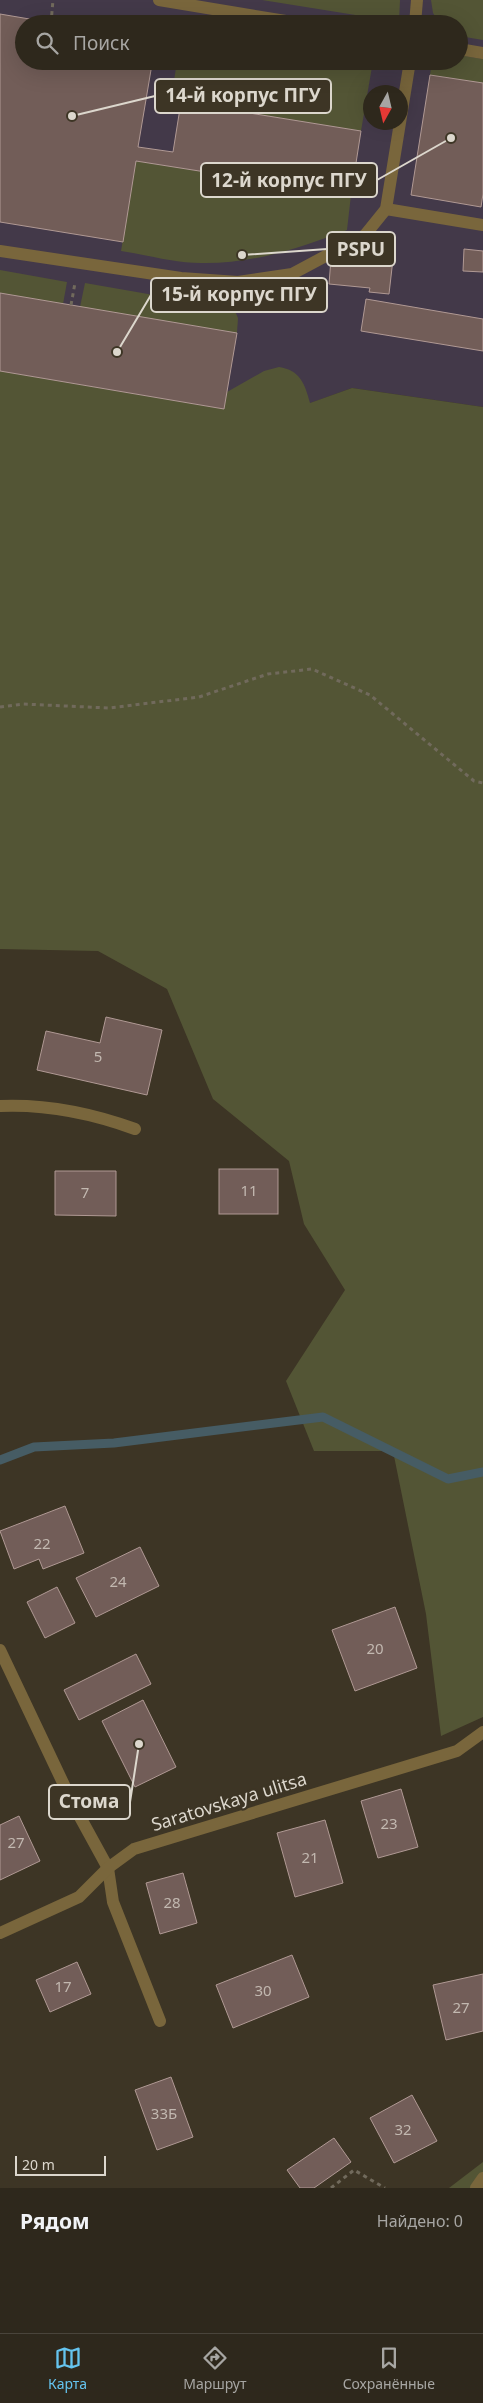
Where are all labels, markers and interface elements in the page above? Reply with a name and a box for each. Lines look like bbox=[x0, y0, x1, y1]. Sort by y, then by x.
search box bbox=[15, 15, 468, 70]
icon: search bbox=[33, 29, 61, 57]
text: Поиск bbox=[73, 30, 129, 56]
callout: 14-й корпус ПГУ bbox=[155, 79, 331, 113]
text: 14-й корпус ПГУ bbox=[165, 82, 322, 108]
north arrow bbox=[363, 85, 408, 130]
callout: 12-й корпус ПГУ bbox=[201, 163, 377, 197]
text: 12-й корпус ПГУ bbox=[211, 167, 368, 193]
callout: PSPU bbox=[327, 232, 395, 266]
text: PSPU bbox=[337, 236, 385, 262]
callout: 15-й корпус ПГУ bbox=[151, 278, 327, 312]
text: 15-й корпус ПГУ bbox=[161, 281, 318, 307]
house number: 5 bbox=[94, 1046, 102, 1066]
house number: 11 bbox=[240, 1180, 258, 1200]
house number: 7 bbox=[81, 1182, 89, 1202]
house number: 22 bbox=[33, 1533, 51, 1553]
house number: 24 bbox=[109, 1571, 127, 1591]
house number: 20 bbox=[366, 1638, 384, 1658]
street label: Saratovskaya ulitsa bbox=[148, 1766, 309, 1836]
callout: Стома bbox=[49, 1785, 130, 1819]
text: Стома bbox=[59, 1788, 119, 1814]
house number: 23 bbox=[380, 1813, 398, 1833]
house number: 27 bbox=[7, 1832, 25, 1852]
house number: 21 bbox=[301, 1847, 319, 1867]
house number: 28 bbox=[163, 1892, 181, 1912]
house number: 17 bbox=[54, 1976, 72, 1996]
house number: 30 bbox=[254, 1980, 272, 2000]
house number: 27 bbox=[452, 1997, 470, 2017]
house number: 33Б bbox=[151, 2103, 177, 2123]
house number: 32 bbox=[394, 2119, 412, 2139]
scale bar bbox=[15, 2153, 106, 2176]
text: 20 m bbox=[22, 2155, 55, 2174]
text: Рядом bbox=[20, 2207, 90, 2235]
text: Найдено: 0 bbox=[377, 2210, 463, 2232]
tab: Карта bbox=[48, 2344, 87, 2393]
tab: Маршрут bbox=[183, 2344, 247, 2393]
tab: Сохранённые bbox=[343, 2344, 435, 2393]

